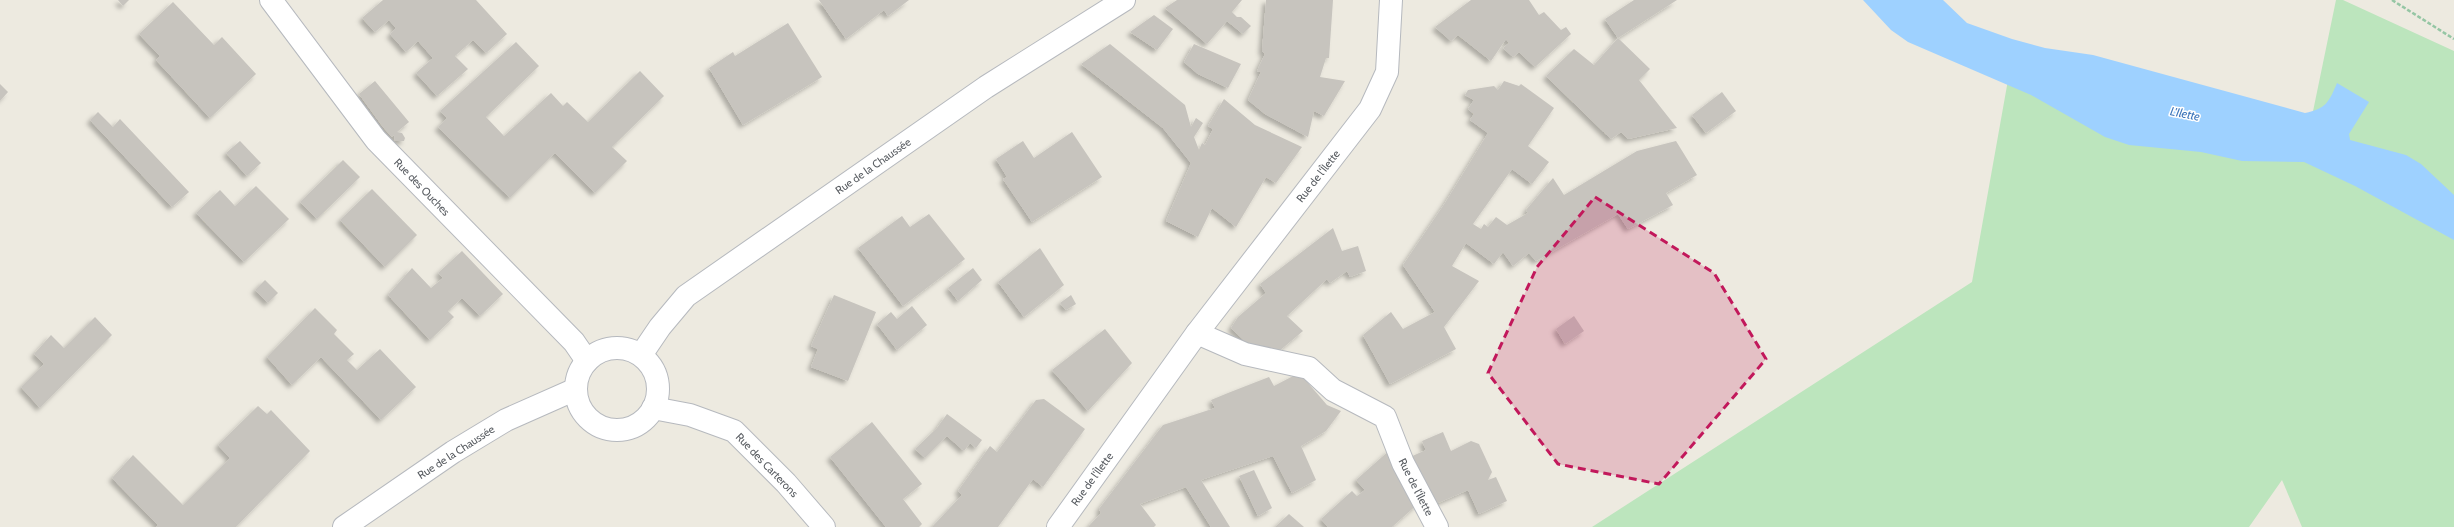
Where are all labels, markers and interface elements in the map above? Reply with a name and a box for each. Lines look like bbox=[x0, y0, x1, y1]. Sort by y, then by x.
water label: L'Ilette bbox=[2169, 103, 2202, 124]
street label: Rue de la Chaussée bbox=[832, 135, 914, 197]
street label: Rue de l'Îlette bbox=[1293, 147, 1343, 205]
street label: Rue des Ouches bbox=[391, 155, 453, 219]
street label: Rue de la Chaussée bbox=[415, 422, 497, 482]
street label: Rue des Carterons bbox=[733, 430, 802, 500]
street label: Rue de l'Îlette bbox=[1068, 449, 1116, 509]
street label: Rue de l'Îlette bbox=[1395, 456, 1437, 518]

